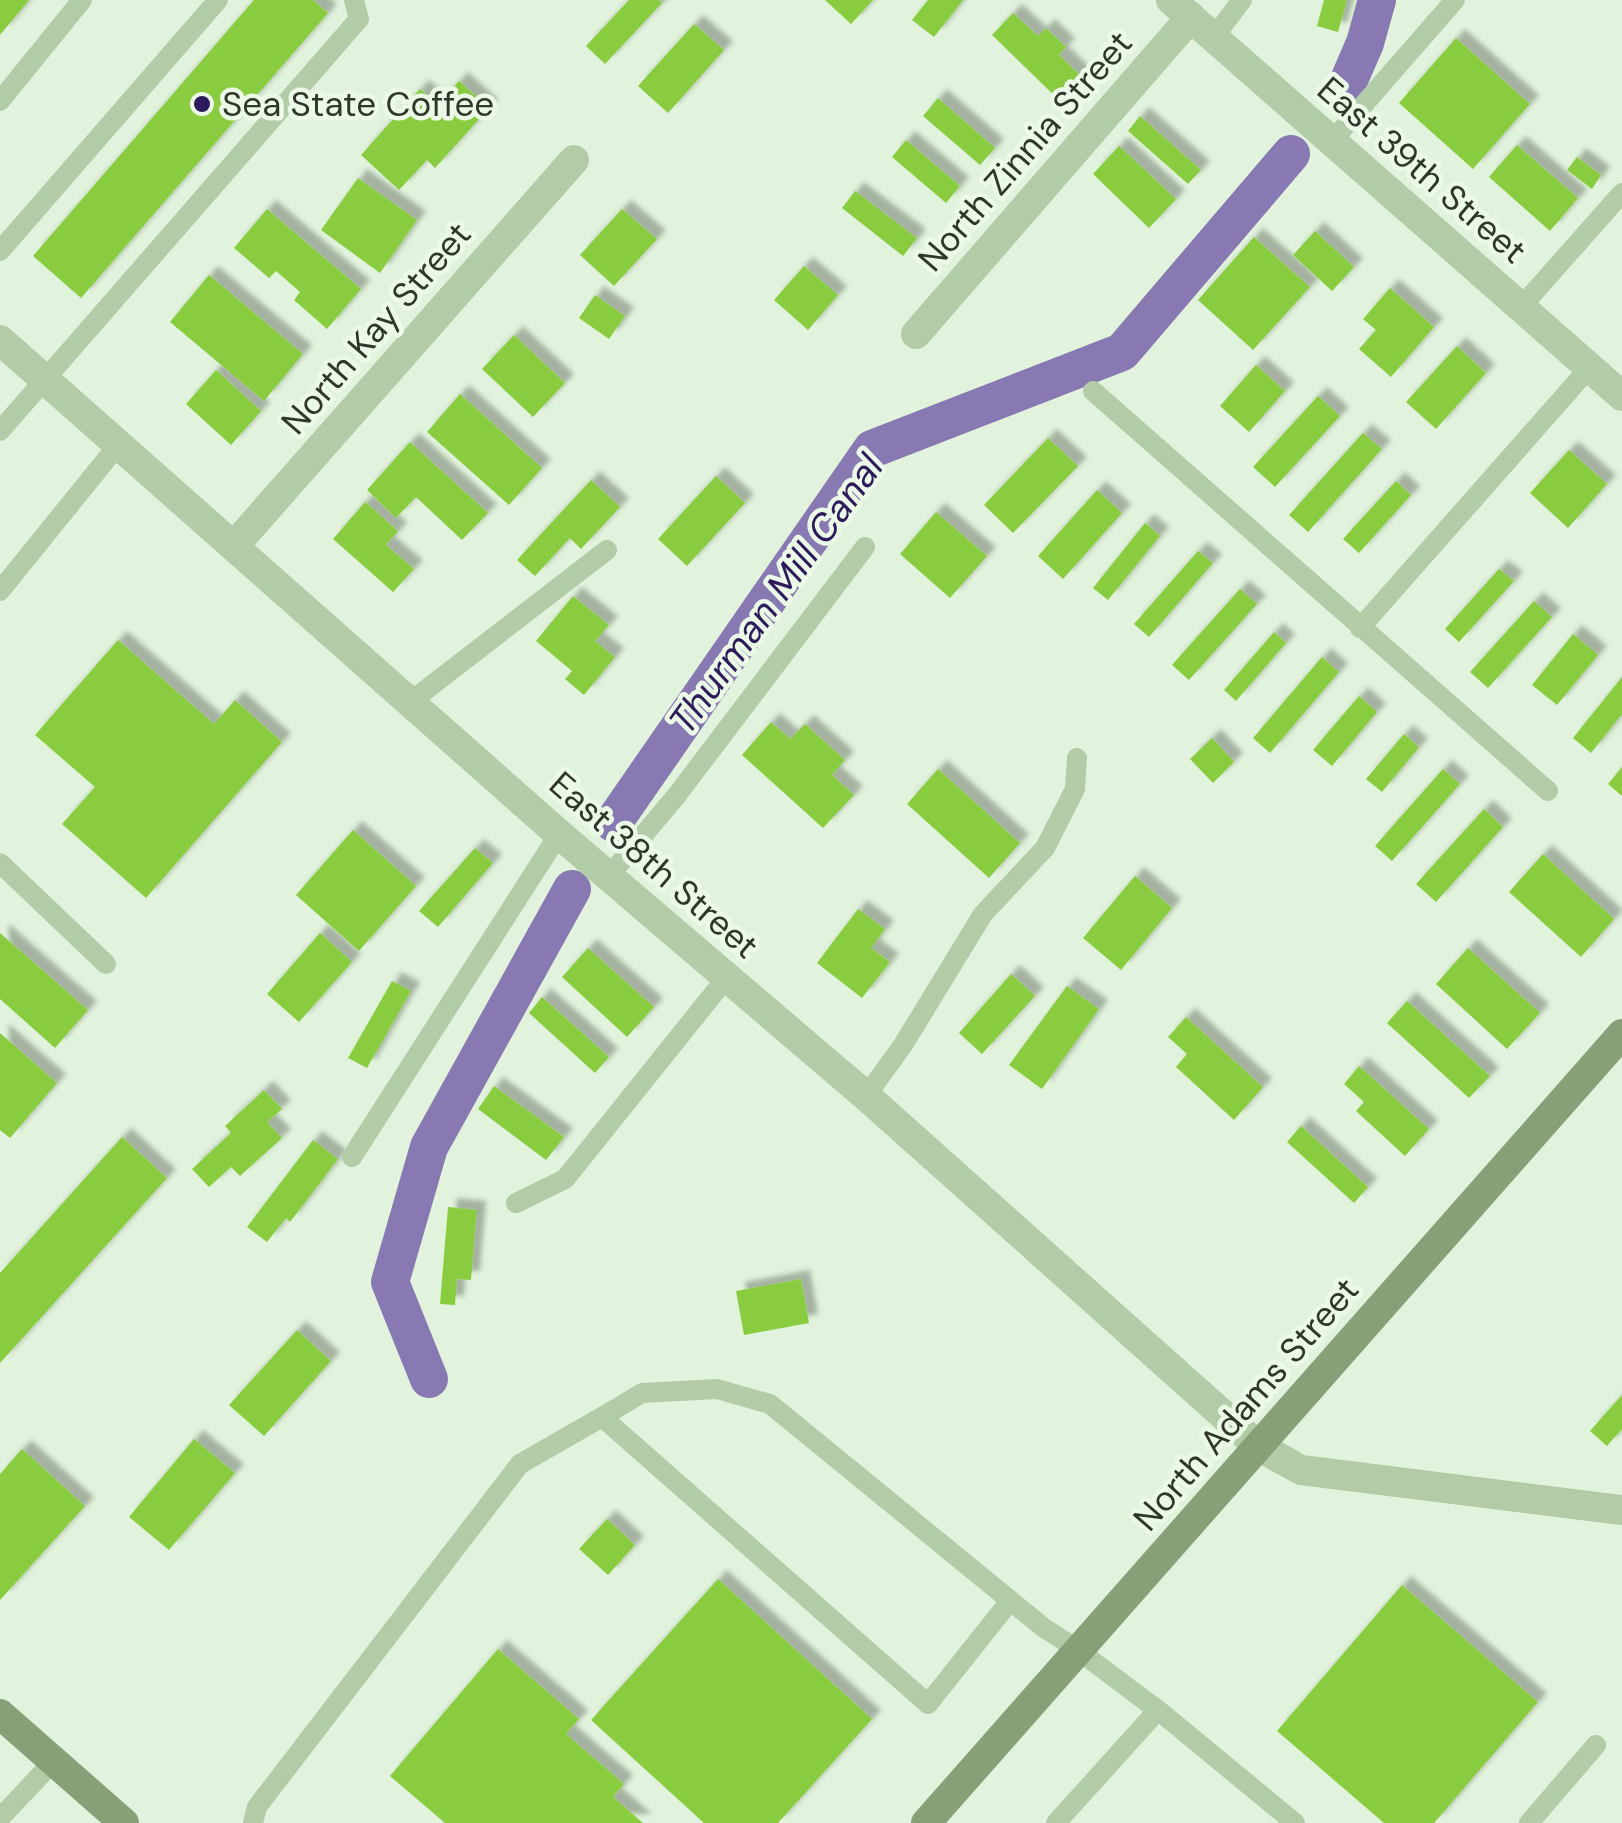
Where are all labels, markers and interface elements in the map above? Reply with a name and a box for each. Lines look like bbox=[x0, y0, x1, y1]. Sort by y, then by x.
street label: North Zinnia Street bbox=[908, 21, 1142, 281]
street label: East 39th Street bbox=[1308, 66, 1536, 274]
place label: Sea State Coffee bbox=[222, 81, 494, 127]
marker: Sea State Coffee bbox=[191, 93, 213, 115]
street label: North Kay Street bbox=[271, 212, 481, 444]
water label: Thurman Mill Canal bbox=[657, 444, 895, 744]
street label: East 38th Street bbox=[540, 761, 768, 969]
street label: North Adams Street bbox=[1123, 1268, 1369, 1540]

